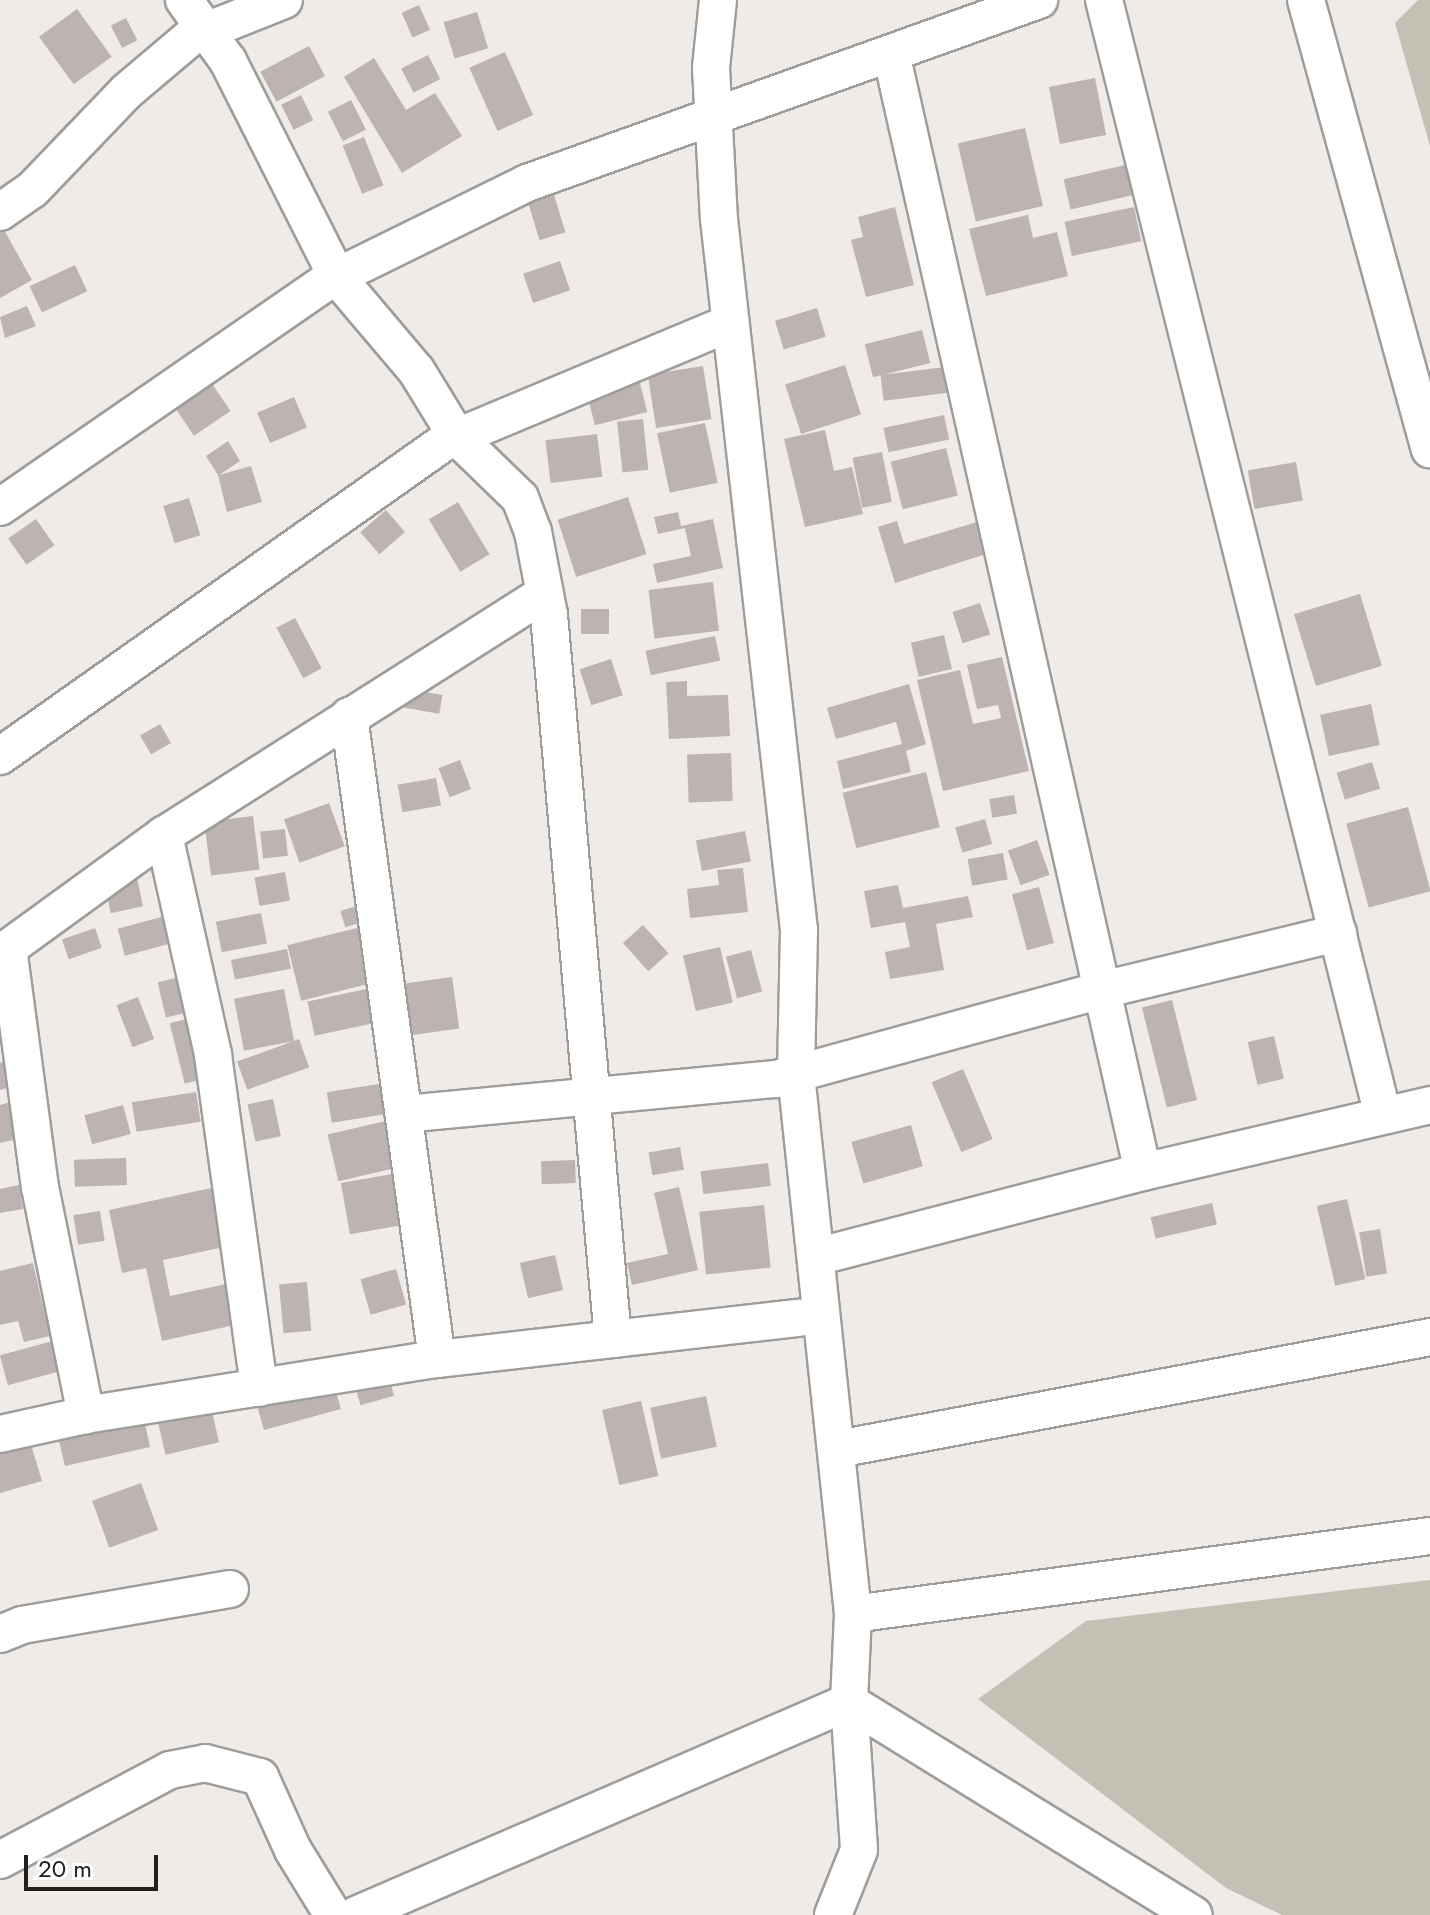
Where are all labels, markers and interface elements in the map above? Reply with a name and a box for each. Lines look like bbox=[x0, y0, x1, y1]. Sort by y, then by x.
scale bar bbox=[28, 1839, 162, 1889]
text: 20 m bbox=[38, 1851, 92, 1886]

